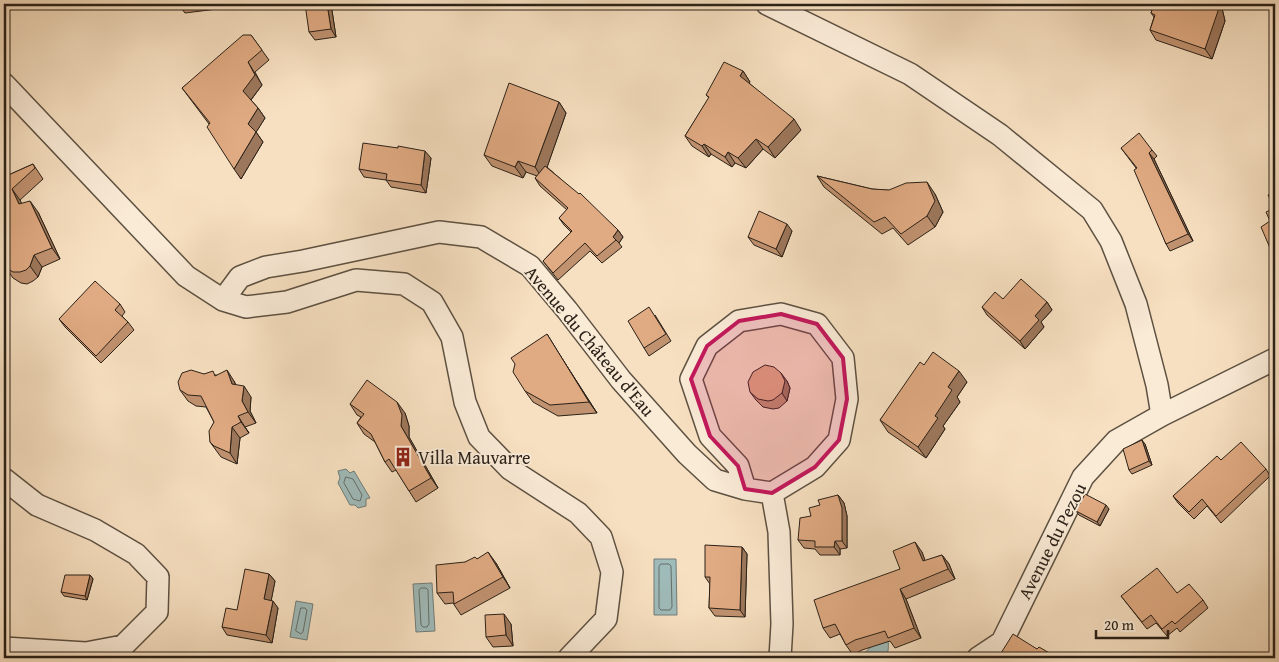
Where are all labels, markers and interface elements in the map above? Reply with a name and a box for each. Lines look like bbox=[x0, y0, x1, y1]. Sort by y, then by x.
street label: Avenue du Château d'Eau bbox=[519, 260, 661, 422]
place label: Villa Mauvarre bbox=[418, 444, 531, 471]
building icon: Villa Mauvarre bbox=[392, 446, 414, 468]
street label: Avenue du Pezou bbox=[1011, 478, 1093, 604]
scale bar bbox=[1096, 607, 1169, 639]
text: 20 m bbox=[1104, 614, 1135, 635]

